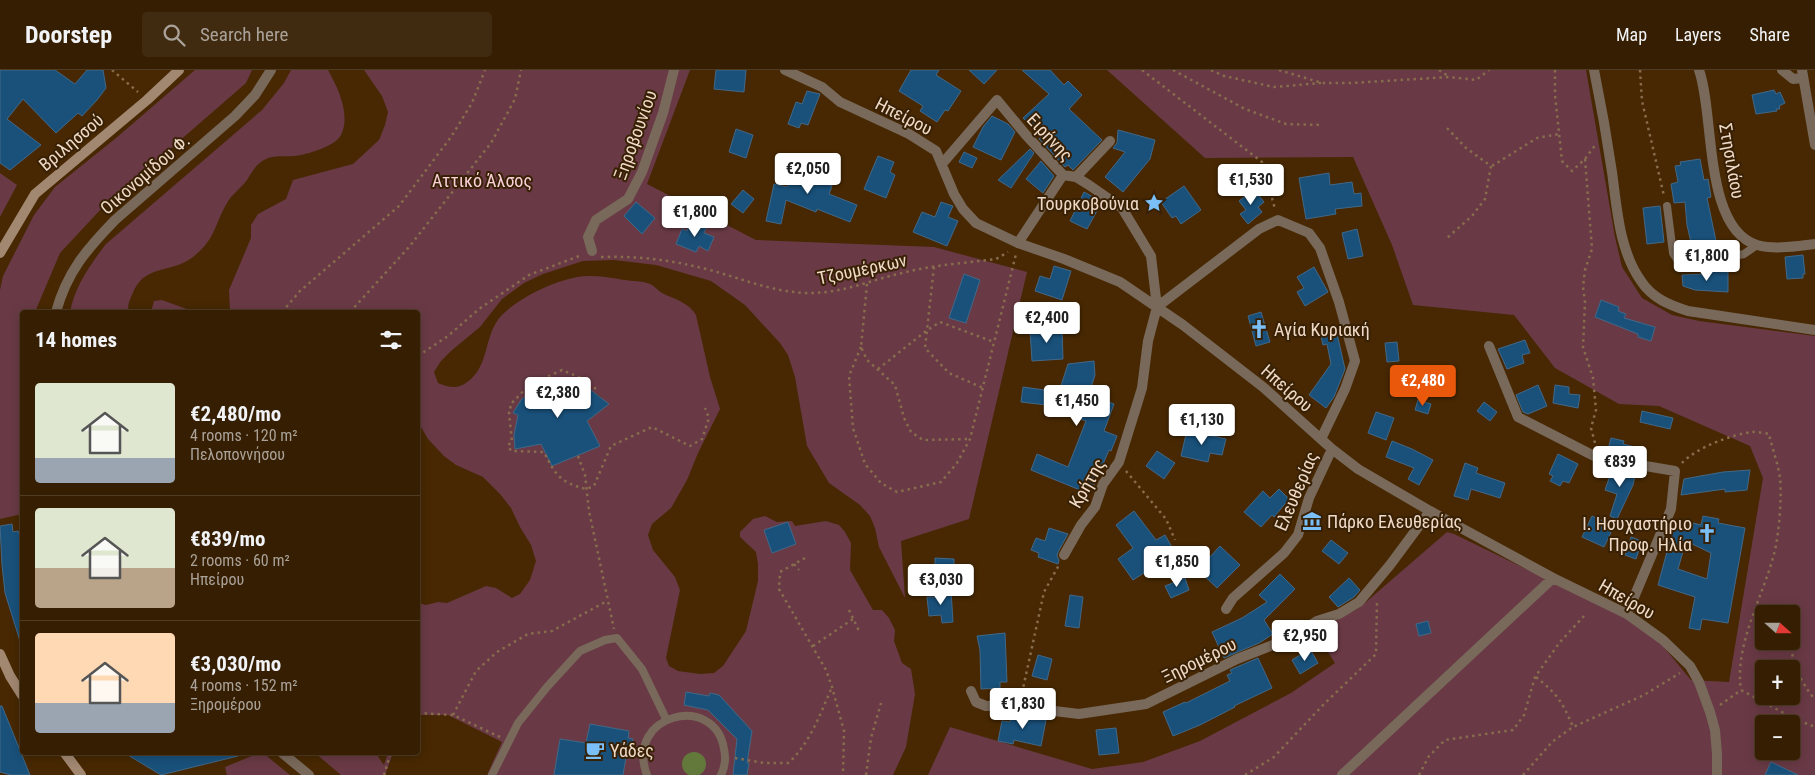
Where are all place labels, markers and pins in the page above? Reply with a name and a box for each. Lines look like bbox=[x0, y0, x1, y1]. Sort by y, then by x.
pin: €2,050 bbox=[767, 152, 849, 195]
pin: €1,530 bbox=[1210, 164, 1292, 206]
place icon: Τουρκοβούνια bbox=[1143, 192, 1165, 214]
place label: Τουρκοβούνια bbox=[1037, 193, 1139, 214]
pin: €1,800 bbox=[654, 196, 736, 238]
pin: €1,800 bbox=[1666, 240, 1748, 282]
pin: €2,400 bbox=[1006, 302, 1088, 344]
church icon: Αγία Κυριακή bbox=[1248, 318, 1270, 340]
place label: Αγία Κυριακή bbox=[1274, 319, 1370, 340]
pin: €2,480 bbox=[1382, 364, 1464, 407]
pin: €2,380 bbox=[517, 376, 599, 419]
pin: €1,450 bbox=[1036, 384, 1118, 427]
pin: €1,130 bbox=[1161, 404, 1243, 446]
pin: €839 bbox=[1590, 446, 1650, 488]
museum icon: Πάρκο Ελευθερίας bbox=[1301, 510, 1323, 532]
place label: Πάρκο Ελευθερίας bbox=[1327, 511, 1462, 532]
place label: Ι. Ησυχαστήριο Προφ. Ηλία bbox=[1582, 513, 1692, 555]
church icon: Ι. Ησυχαστήριο Προφ. Ηλία bbox=[1696, 522, 1718, 544]
pin: €1,850 bbox=[1136, 546, 1218, 588]
pin: €3,030 bbox=[900, 564, 982, 606]
pin: €2,950 bbox=[1264, 620, 1346, 662]
pin: €1,830 bbox=[982, 688, 1064, 730]
cafe icon: Υάδες bbox=[584, 739, 606, 761]
place label: Υάδες bbox=[610, 740, 654, 761]

